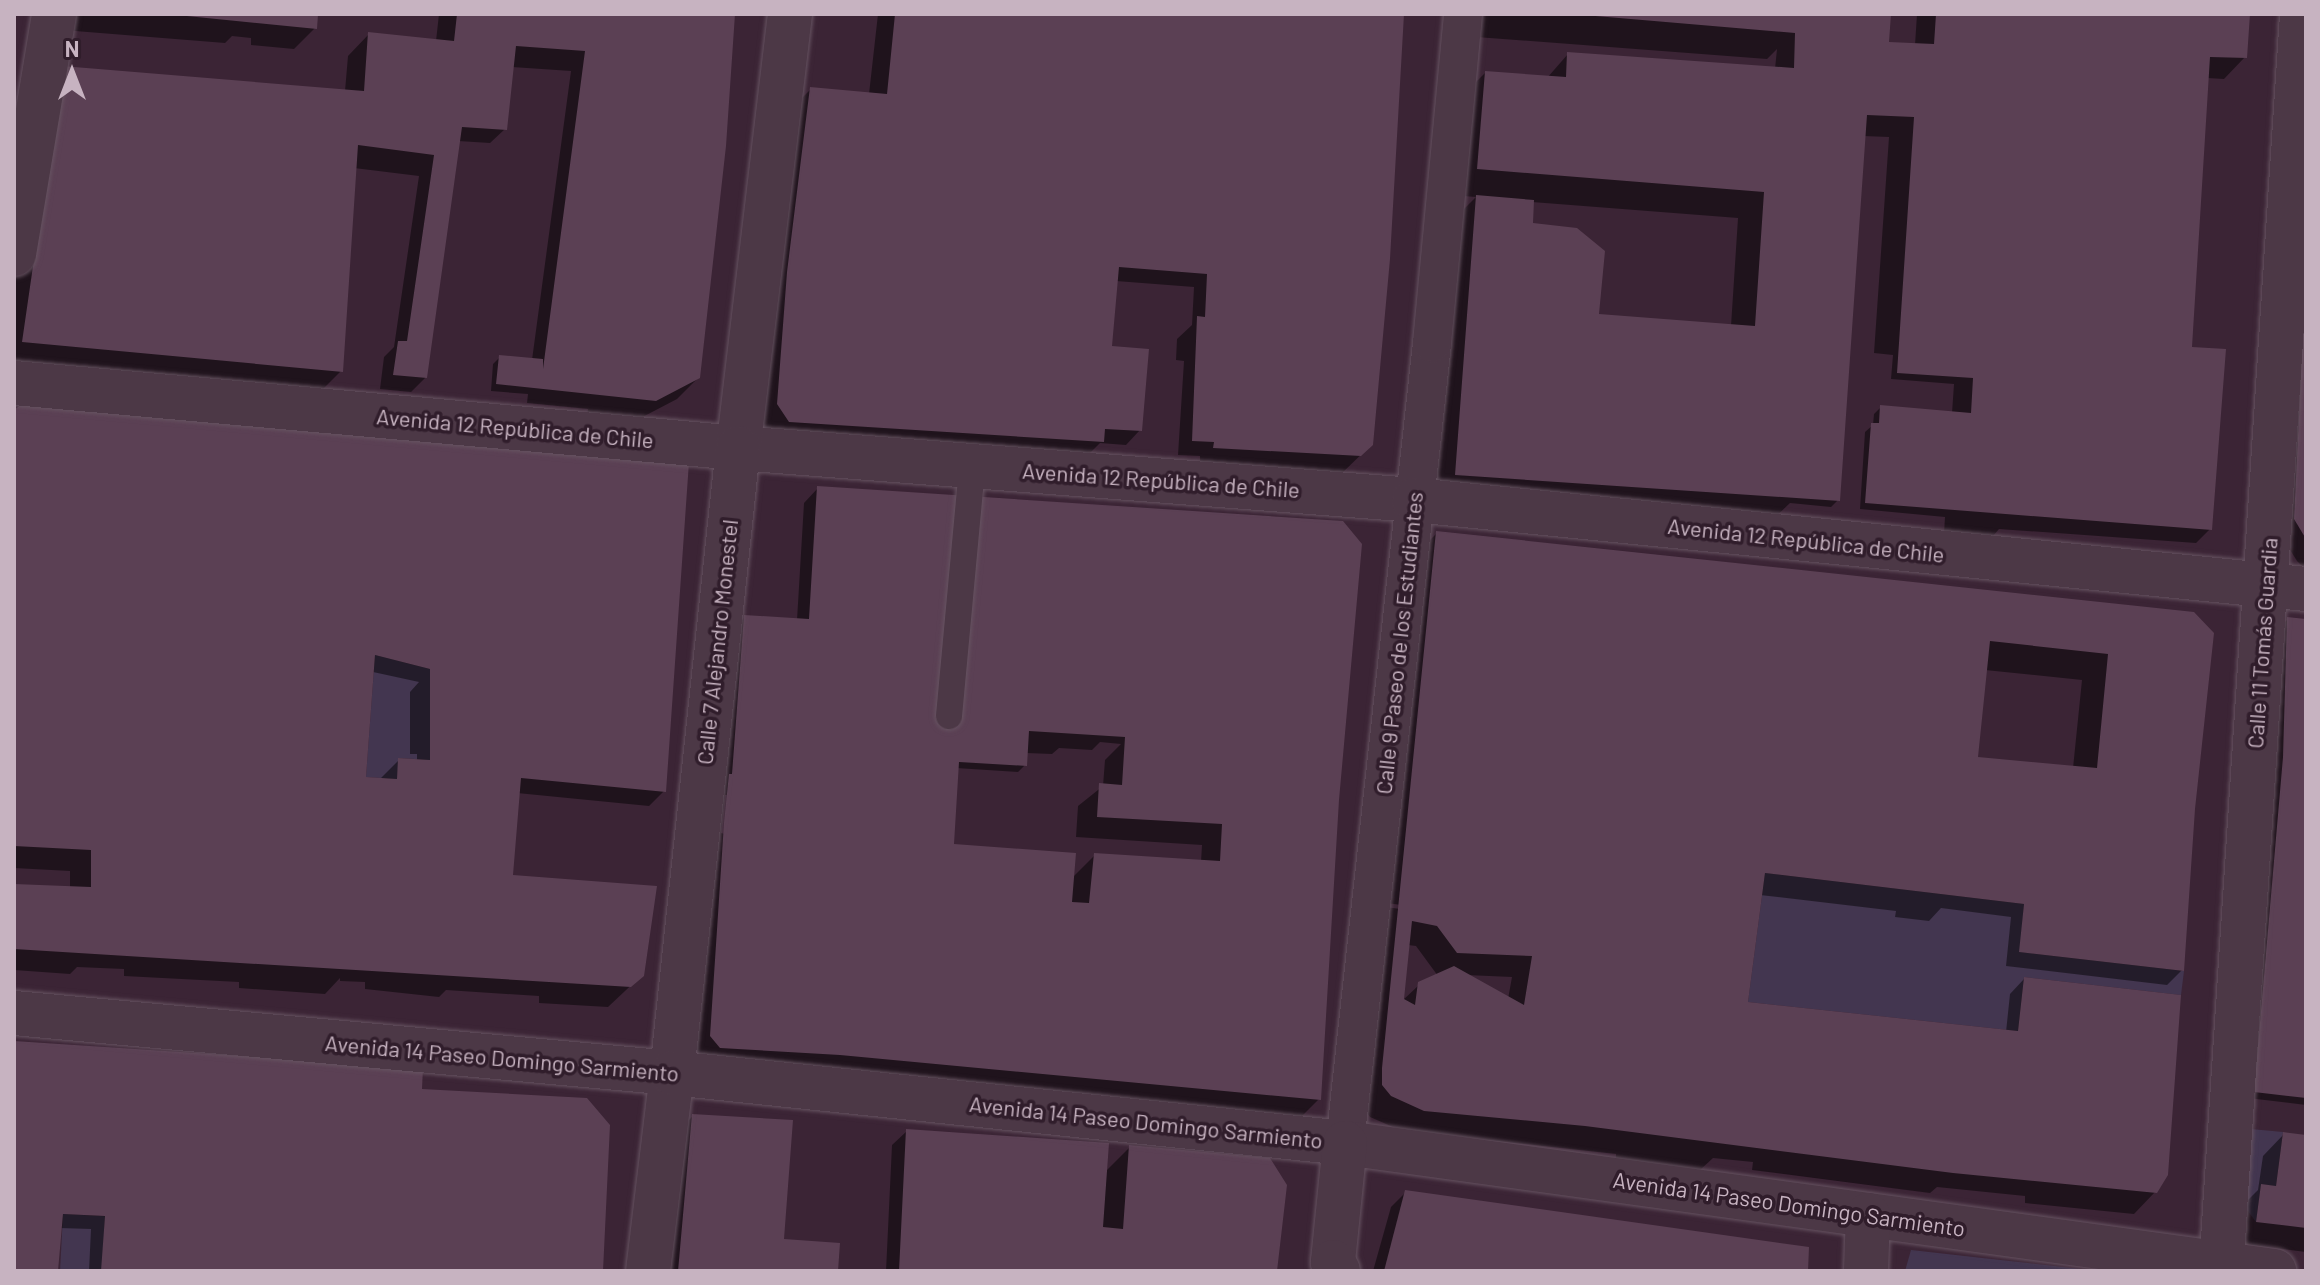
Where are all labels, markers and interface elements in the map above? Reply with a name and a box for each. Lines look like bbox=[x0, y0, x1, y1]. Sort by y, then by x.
north arrow bbox=[32, 32, 112, 112]
text: N bbox=[65, 35, 79, 61]
street label: Avenida 12 República de Chile bbox=[375, 403, 655, 453]
street label: Avenida 12 República de Chile bbox=[1021, 457, 1301, 503]
street label: Calle 9 Paseo de los Estudiantes bbox=[1370, 491, 1428, 795]
street label: Avenida 12 República de Chile bbox=[1666, 512, 1946, 568]
street label: Calle 7 Alejandro Monestel bbox=[691, 518, 743, 766]
street label: Calle 11 Tomás Guardia bbox=[2241, 537, 2283, 749]
street label: Avenida 14 Paseo Domingo Sarmiento bbox=[324, 1029, 680, 1087]
street label: Avenida 14 Paseo Domingo Sarmiento bbox=[968, 1090, 1324, 1154]
street label: Avenida 14 Paseo Domingo Sarmiento bbox=[1611, 1166, 1967, 1242]

